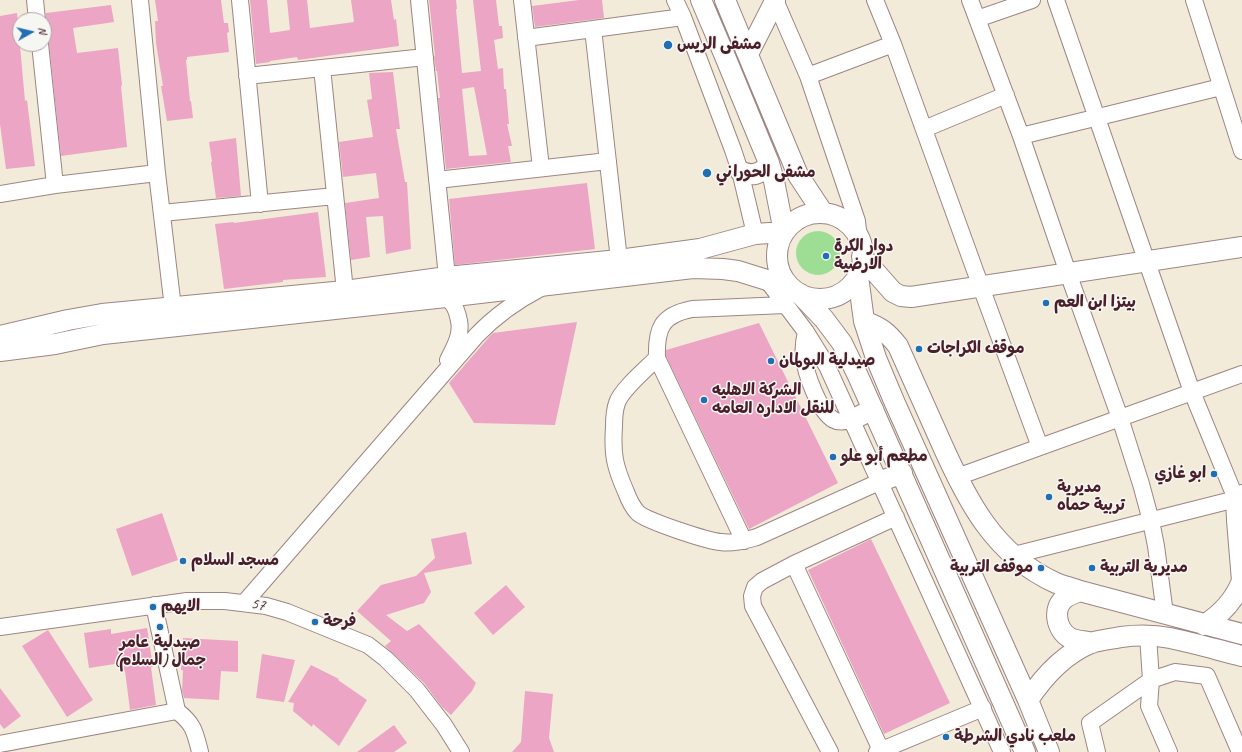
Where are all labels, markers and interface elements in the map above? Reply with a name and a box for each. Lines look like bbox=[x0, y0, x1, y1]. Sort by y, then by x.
north arrow bbox=[12, 12, 52, 52]
text: N bbox=[35, 26, 50, 35]
place label: مشفى الريس bbox=[677, 35, 762, 55]
marker: مشفى الريس bbox=[662, 39, 674, 51]
place label: مشفى الحوراني bbox=[716, 163, 816, 183]
marker: مشفى الحوراني bbox=[701, 167, 713, 179]
place label: دوار الكرة الارضية bbox=[834, 237, 893, 275]
marker: دوار الكرة الارضية bbox=[821, 251, 831, 261]
place label: بيتزا ابن العم bbox=[1054, 293, 1136, 313]
marker: بيتزا ابن العم bbox=[1041, 298, 1051, 308]
place label: موقف الكراجات bbox=[927, 339, 1024, 359]
marker: موقف الكراجات bbox=[914, 344, 924, 354]
place label: صيدلية البولمان bbox=[779, 351, 875, 371]
marker: صيدلية البولمان bbox=[766, 356, 776, 366]
place label: الشركة الاهليه للنقل الاداره العامه bbox=[712, 381, 834, 419]
marker: الشركة الاهليه للنقل الاداره العامه bbox=[699, 395, 709, 405]
place label: مطعم أبو علو bbox=[841, 447, 928, 467]
marker: مطعم أبو علو bbox=[828, 452, 838, 462]
place label: ابو غازي bbox=[1154, 464, 1206, 484]
marker: ابو غازي bbox=[1209, 469, 1219, 479]
place label: مديرية تربية حماه bbox=[1057, 478, 1125, 516]
marker: مديرية تربية حماه bbox=[1044, 492, 1054, 502]
place label: مسجد السلام bbox=[191, 551, 279, 571]
marker: مسجد السلام bbox=[178, 556, 188, 566]
place label: موقف التربية bbox=[950, 558, 1033, 578]
place label: مديرية التربية bbox=[1100, 558, 1188, 578]
marker: موقف التربية bbox=[1036, 563, 1046, 573]
marker: مديرية التربية bbox=[1087, 563, 1097, 573]
street label: 57 bbox=[249, 594, 267, 616]
place label: الايهم bbox=[161, 597, 200, 617]
marker: الايهم bbox=[148, 602, 158, 612]
place label: فرحة bbox=[323, 612, 356, 632]
marker: فرحة bbox=[310, 617, 320, 627]
marker: صيدلية عامر جمال (السلام) bbox=[155, 622, 165, 632]
place label: صيدلية عامر جمال (السلام) bbox=[114, 633, 206, 671]
place label: ملعب نادي الشرطة bbox=[954, 727, 1076, 747]
marker: ملعب نادي الشرطة bbox=[941, 732, 951, 742]

